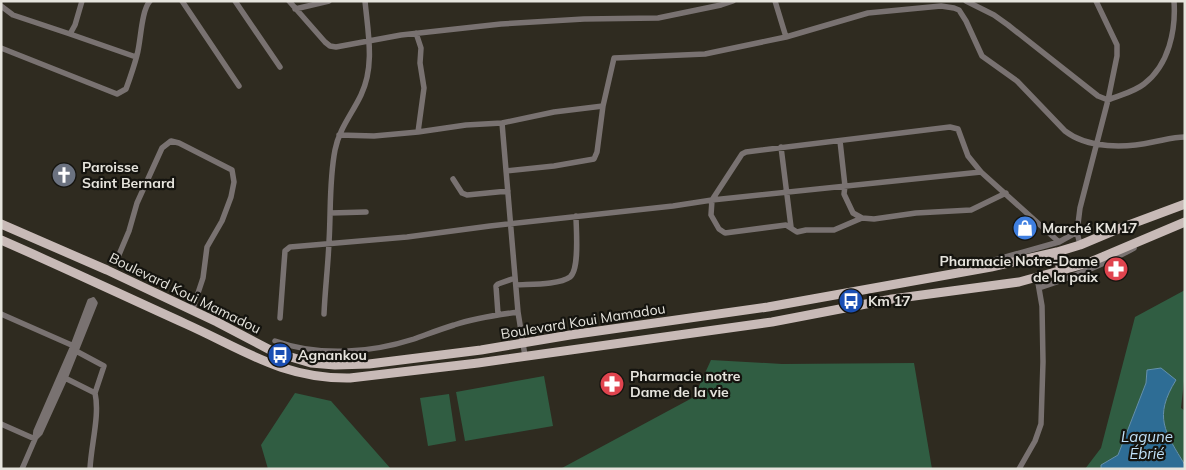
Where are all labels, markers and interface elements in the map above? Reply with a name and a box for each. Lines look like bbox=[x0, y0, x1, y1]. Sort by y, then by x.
place label: Paroisse Saint Bernard bbox=[82, 158, 175, 192]
church icon: Paroisse Saint Bernard bbox=[51, 162, 77, 188]
shop icon: Marché KM 17 bbox=[1012, 215, 1038, 241]
place label: Marché KM 17 bbox=[1042, 219, 1137, 237]
street label: Boulevard Koui Mamadou bbox=[106, 248, 264, 338]
place label: Pharmacie Notre-Dame de la paix bbox=[939, 252, 1098, 286]
pharmacy icon: Pharmacie Notre-Dame de la paix bbox=[1103, 256, 1129, 282]
bus stop icon: Km 17 bbox=[838, 288, 864, 314]
place label: Km 17 bbox=[868, 292, 911, 310]
street label: Boulevard Koui Mamadou bbox=[499, 299, 667, 343]
bus stop icon: Agnankou bbox=[267, 342, 293, 368]
place label: Agnankou bbox=[298, 346, 367, 364]
place label: Pharmacie notre Dame de la vie bbox=[630, 367, 741, 401]
pharmacy icon: Pharmacie notre Dame de la vie bbox=[599, 371, 625, 397]
water label: Lagune Ébrié bbox=[1121, 427, 1173, 463]

